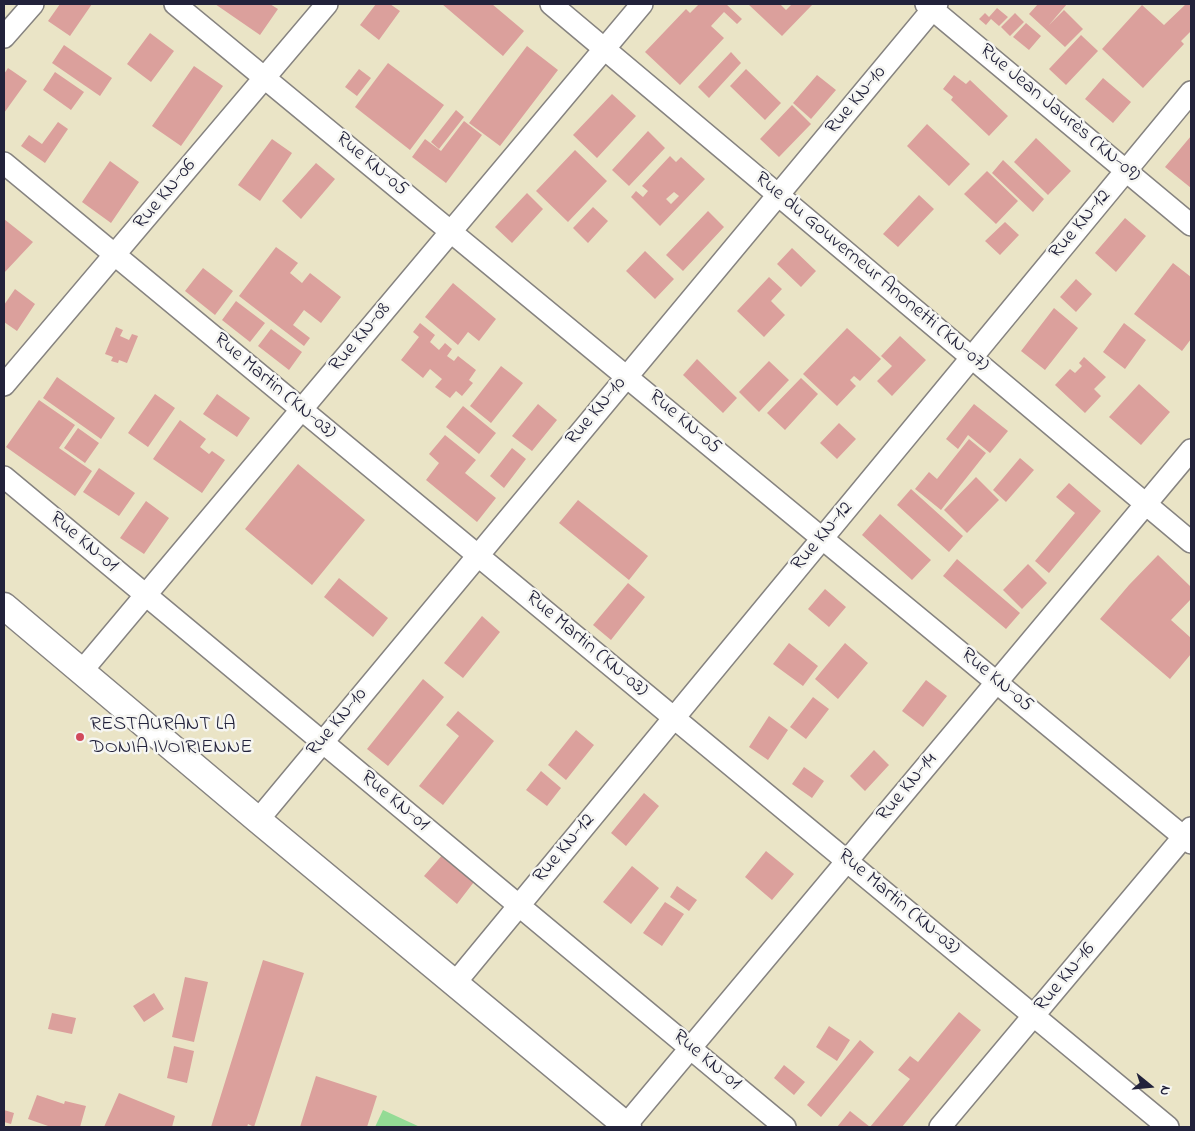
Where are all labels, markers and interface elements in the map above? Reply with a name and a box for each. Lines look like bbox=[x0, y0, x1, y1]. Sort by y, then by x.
street label: Rue Jean Jaurès (KN-09) bbox=[974, 40, 1144, 188]
street label: Rue KN-10 bbox=[821, 62, 893, 140]
street label: Rue KN-05 bbox=[330, 128, 412, 202]
street label: Rue KN-06 bbox=[130, 155, 202, 235]
street label: Rue du Gouverneur Anonetti (KN-07) bbox=[749, 168, 993, 378]
street label: Rue KN-12 bbox=[1045, 185, 1117, 265]
street label: Rue KN-08 bbox=[325, 298, 397, 378]
street label: Rue Martin (KN-03) bbox=[208, 329, 340, 445]
street label: Rue KN-10 bbox=[561, 373, 633, 451]
street label: Rue KN-05 bbox=[643, 386, 725, 460]
street label: Rue KN-12 bbox=[787, 497, 859, 577]
street label: Rue KN-01 bbox=[44, 507, 122, 579]
street label: Rue Martin (KN-03) bbox=[520, 587, 652, 703]
street label: Rue KN-05 bbox=[955, 644, 1037, 718]
street label: Rue KN-10 bbox=[302, 684, 374, 762]
place label: RESTAURANT LA DONIA IVOIRIENNE bbox=[90, 714, 252, 761]
marker: RESTAURANT LA DONIA IVOIRIENNE bbox=[74, 731, 86, 743]
street label: Rue KN-14 bbox=[873, 749, 943, 827]
street label: Rue KN-01 bbox=[355, 766, 433, 838]
street label: Rue KN-12 bbox=[529, 809, 601, 889]
street label: Rue Martin (KN-03) bbox=[832, 845, 964, 961]
street label: Rue KN-16 bbox=[1030, 939, 1102, 1017]
street label: Rue KN-01 bbox=[667, 1025, 745, 1097]
north arrow bbox=[1125, 1061, 1175, 1111]
text: N bbox=[1153, 1083, 1176, 1098]

